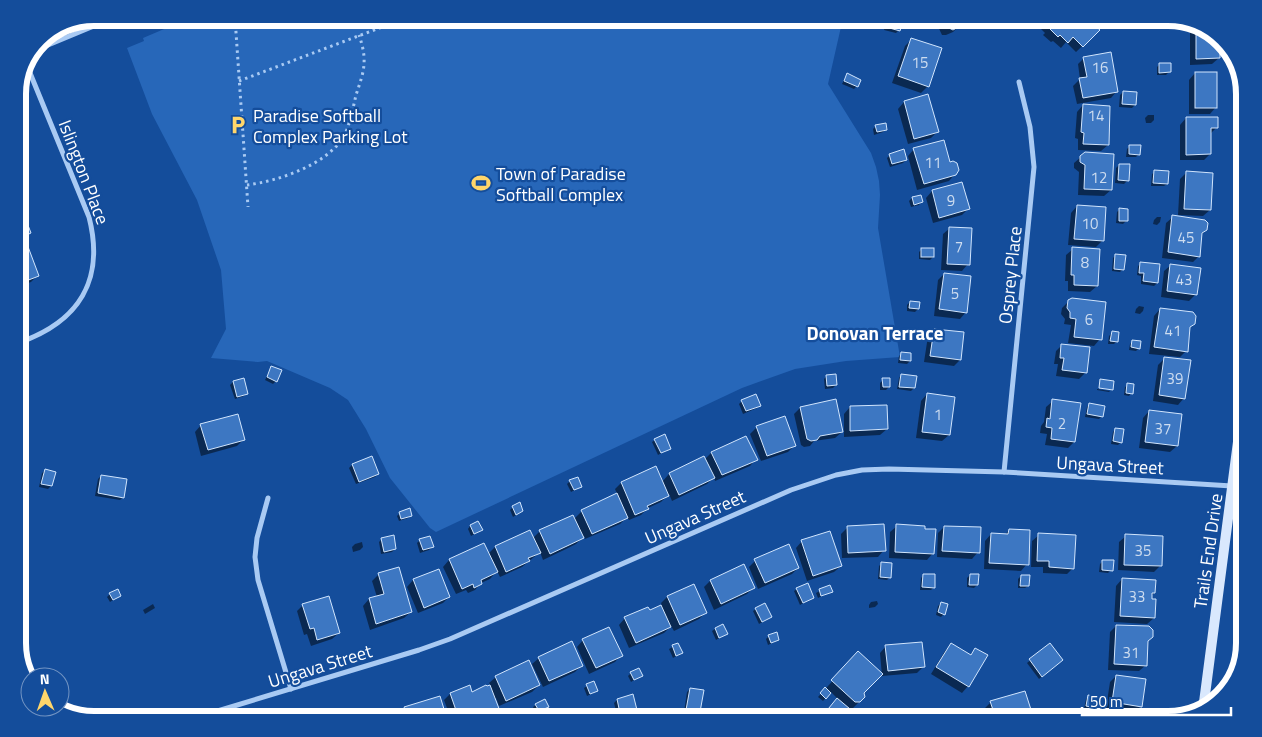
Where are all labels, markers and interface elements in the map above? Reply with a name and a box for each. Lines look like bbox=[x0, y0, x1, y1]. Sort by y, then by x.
house number: 15 bbox=[912, 51, 928, 74]
house number: 16 bbox=[1092, 56, 1108, 79]
place label: Paradise Softball Complex Parking Lot bbox=[253, 102, 408, 150]
house number: 14 bbox=[1088, 104, 1104, 127]
parking icon: Paradise Softball Complex Parking Lot bbox=[227, 114, 249, 136]
street label: Islington Place bbox=[52, 116, 116, 228]
house number: 11 bbox=[925, 151, 941, 174]
place label: Town of Paradise Softball Complex bbox=[496, 160, 626, 208]
house number: 12 bbox=[1091, 166, 1107, 189]
sports icon: Town of Paradise Softball Complex bbox=[470, 172, 492, 194]
house number: 9 bbox=[947, 189, 955, 212]
house number: 10 bbox=[1082, 212, 1098, 235]
street label: Osprey Place bbox=[991, 225, 1029, 325]
house number: 45 bbox=[1178, 226, 1194, 249]
house number: 7 bbox=[955, 235, 963, 258]
house number: 8 bbox=[1081, 251, 1089, 274]
house number: 43 bbox=[1176, 268, 1192, 291]
house number: 5 bbox=[951, 282, 959, 305]
house number: 6 bbox=[1085, 308, 1093, 331]
district label: Donovan Terrace bbox=[807, 318, 944, 347]
house number: 41 bbox=[1165, 319, 1181, 342]
house number: 39 bbox=[1167, 367, 1183, 390]
house number: 1 bbox=[934, 403, 942, 426]
house number: 2 bbox=[1058, 412, 1066, 435]
house number: 37 bbox=[1155, 417, 1171, 440]
street label: Ungava Street bbox=[1056, 449, 1165, 481]
street label: Ungava Street bbox=[640, 483, 750, 551]
street label: Trails End Drive bbox=[1187, 492, 1229, 610]
house number: 35 bbox=[1135, 539, 1151, 562]
house number: 33 bbox=[1129, 585, 1145, 608]
street label: Ungava Street bbox=[265, 637, 376, 695]
house number: 31 bbox=[1123, 641, 1139, 664]
north arrow bbox=[20, 667, 70, 717]
text: N bbox=[39, 668, 50, 689]
scale bar bbox=[1082, 684, 1231, 716]
text: 50 m bbox=[1090, 690, 1123, 713]

